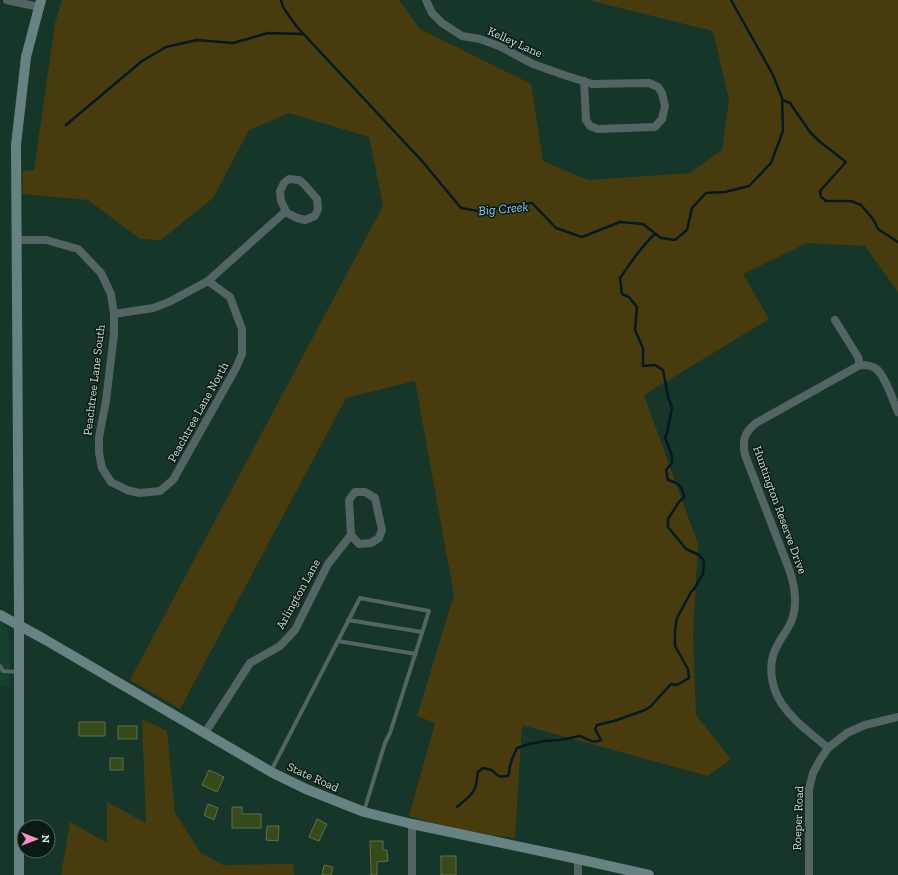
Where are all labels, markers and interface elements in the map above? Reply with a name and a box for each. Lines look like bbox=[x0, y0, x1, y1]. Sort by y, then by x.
street label: Kelley Lane bbox=[486, 24, 545, 60]
water label: Big Creek bbox=[477, 199, 529, 218]
street label: Peachtree Lane South bbox=[80, 323, 108, 436]
street label: Peachtree Lane North bbox=[165, 359, 231, 465]
street label: Huntington Reserve Drive bbox=[750, 444, 810, 576]
street label: Arlington Lane bbox=[273, 556, 323, 631]
street label: State Road bbox=[285, 759, 341, 795]
street label: Roeper Road bbox=[790, 785, 806, 851]
north arrow bbox=[16, 819, 56, 859]
text: N bbox=[39, 835, 52, 844]

